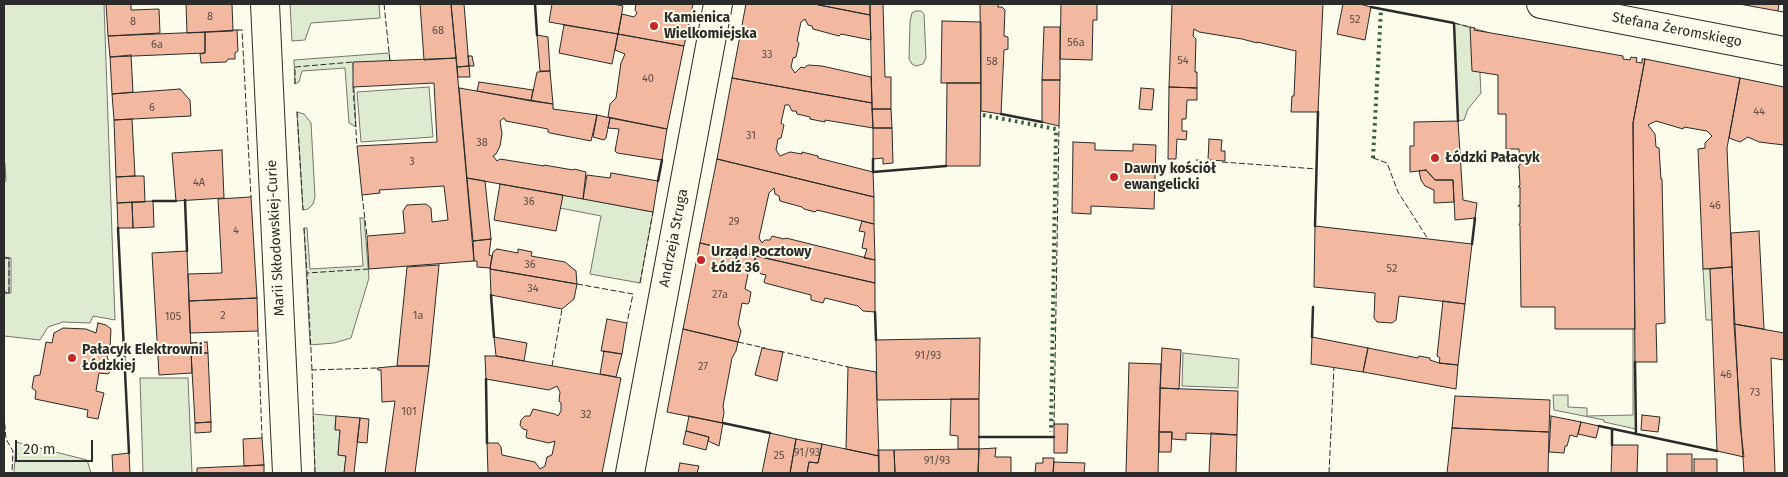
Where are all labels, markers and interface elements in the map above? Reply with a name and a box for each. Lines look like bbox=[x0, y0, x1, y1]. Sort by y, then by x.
street label: Stefana Żeromskiego bbox=[1611, 9, 1743, 51]
house number: 8 bbox=[207, 10, 213, 24]
place label: Kamienica Wielkomiejska bbox=[664, 10, 757, 42]
house number: 52 bbox=[1350, 13, 1360, 27]
house number: 8 bbox=[130, 15, 136, 29]
marker: Kamienica Wielkomiejska bbox=[648, 20, 660, 32]
house number: 68 bbox=[432, 24, 444, 38]
house number: 56a bbox=[1067, 36, 1085, 50]
house number: 6a bbox=[151, 38, 163, 52]
house number: 33 bbox=[762, 48, 772, 62]
house number: 54 bbox=[1177, 54, 1189, 68]
house number: 58 bbox=[986, 55, 998, 69]
house number: 40 bbox=[642, 72, 654, 86]
house number: 6 bbox=[149, 101, 155, 115]
house number: 44 bbox=[1753, 105, 1765, 119]
house number: 31 bbox=[746, 129, 756, 143]
house number: 38 bbox=[476, 136, 488, 150]
place label: Łódzki Pałacyk bbox=[1445, 150, 1540, 166]
marker: Łódzki Pałacyk bbox=[1429, 152, 1441, 164]
house number: 3 bbox=[409, 155, 415, 169]
street label: Marii Skłodowskiej-Curie bbox=[264, 159, 288, 317]
place label: Dawny kościół ewangelicki bbox=[1124, 161, 1216, 193]
marker: Dawny kościół ewangelicki bbox=[1108, 171, 1120, 183]
house number: 4A bbox=[193, 176, 205, 190]
street label: Andrzeja Struga bbox=[656, 188, 692, 288]
house number: 36 bbox=[523, 195, 535, 209]
house number: 46 bbox=[1709, 199, 1721, 213]
house number: 29 bbox=[728, 215, 740, 229]
house number: 4 bbox=[233, 224, 239, 238]
place label: Urząd Pocztowy Łódź 36 bbox=[711, 244, 812, 276]
marker: Urząd Pocztowy Łódź 36 bbox=[695, 254, 707, 266]
house number: 36 bbox=[524, 258, 536, 272]
house number: 52 bbox=[1387, 262, 1397, 276]
house number: 34 bbox=[527, 282, 539, 296]
house number: 27a bbox=[712, 288, 728, 302]
house number: 2 bbox=[220, 309, 226, 323]
house number: 1a bbox=[413, 309, 423, 323]
house number: 105 bbox=[165, 310, 181, 324]
place label: Pałacyk Elektrowni Łódzkiej bbox=[82, 342, 203, 374]
house number: 91/93 bbox=[915, 349, 941, 363]
marker: Pałacyk Elektrowni Łódzkiej bbox=[66, 352, 78, 364]
house number: 27 bbox=[698, 360, 708, 374]
house number: 46 bbox=[1720, 368, 1732, 382]
house number: 73 bbox=[1750, 386, 1760, 400]
house number: 101 bbox=[401, 405, 417, 419]
house number: 32 bbox=[581, 408, 591, 422]
scale bar bbox=[18, 430, 95, 462]
text: 20 m bbox=[23, 440, 56, 458]
house number: 91/93 bbox=[794, 446, 820, 460]
house number: 25 bbox=[774, 449, 784, 463]
house number: 91/93 bbox=[924, 454, 950, 468]

